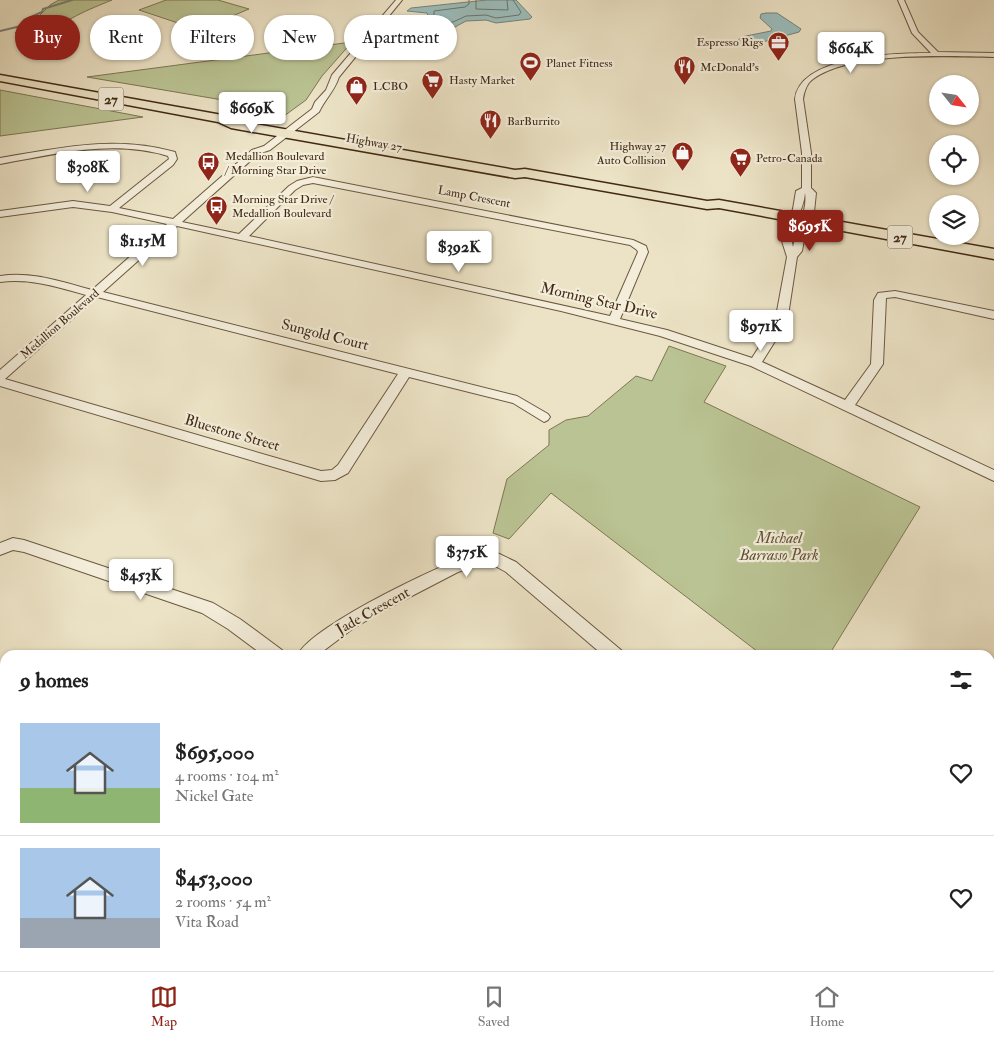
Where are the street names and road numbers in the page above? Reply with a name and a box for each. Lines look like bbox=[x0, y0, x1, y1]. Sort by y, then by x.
road number: 27 bbox=[98, 88, 124, 110]
street label: Highway 27 bbox=[345, 131, 404, 155]
street label: Lamp Crescent bbox=[436, 183, 512, 211]
road number: 27 bbox=[888, 226, 912, 248]
street label: Morning Star Drive bbox=[539, 278, 659, 324]
street label: Medallion Boulevard bbox=[18, 286, 102, 362]
street label: Sungold Court bbox=[279, 315, 371, 355]
street label: Bluestone Street bbox=[182, 410, 282, 456]
street label: Jade Crescent bbox=[332, 583, 414, 640]

